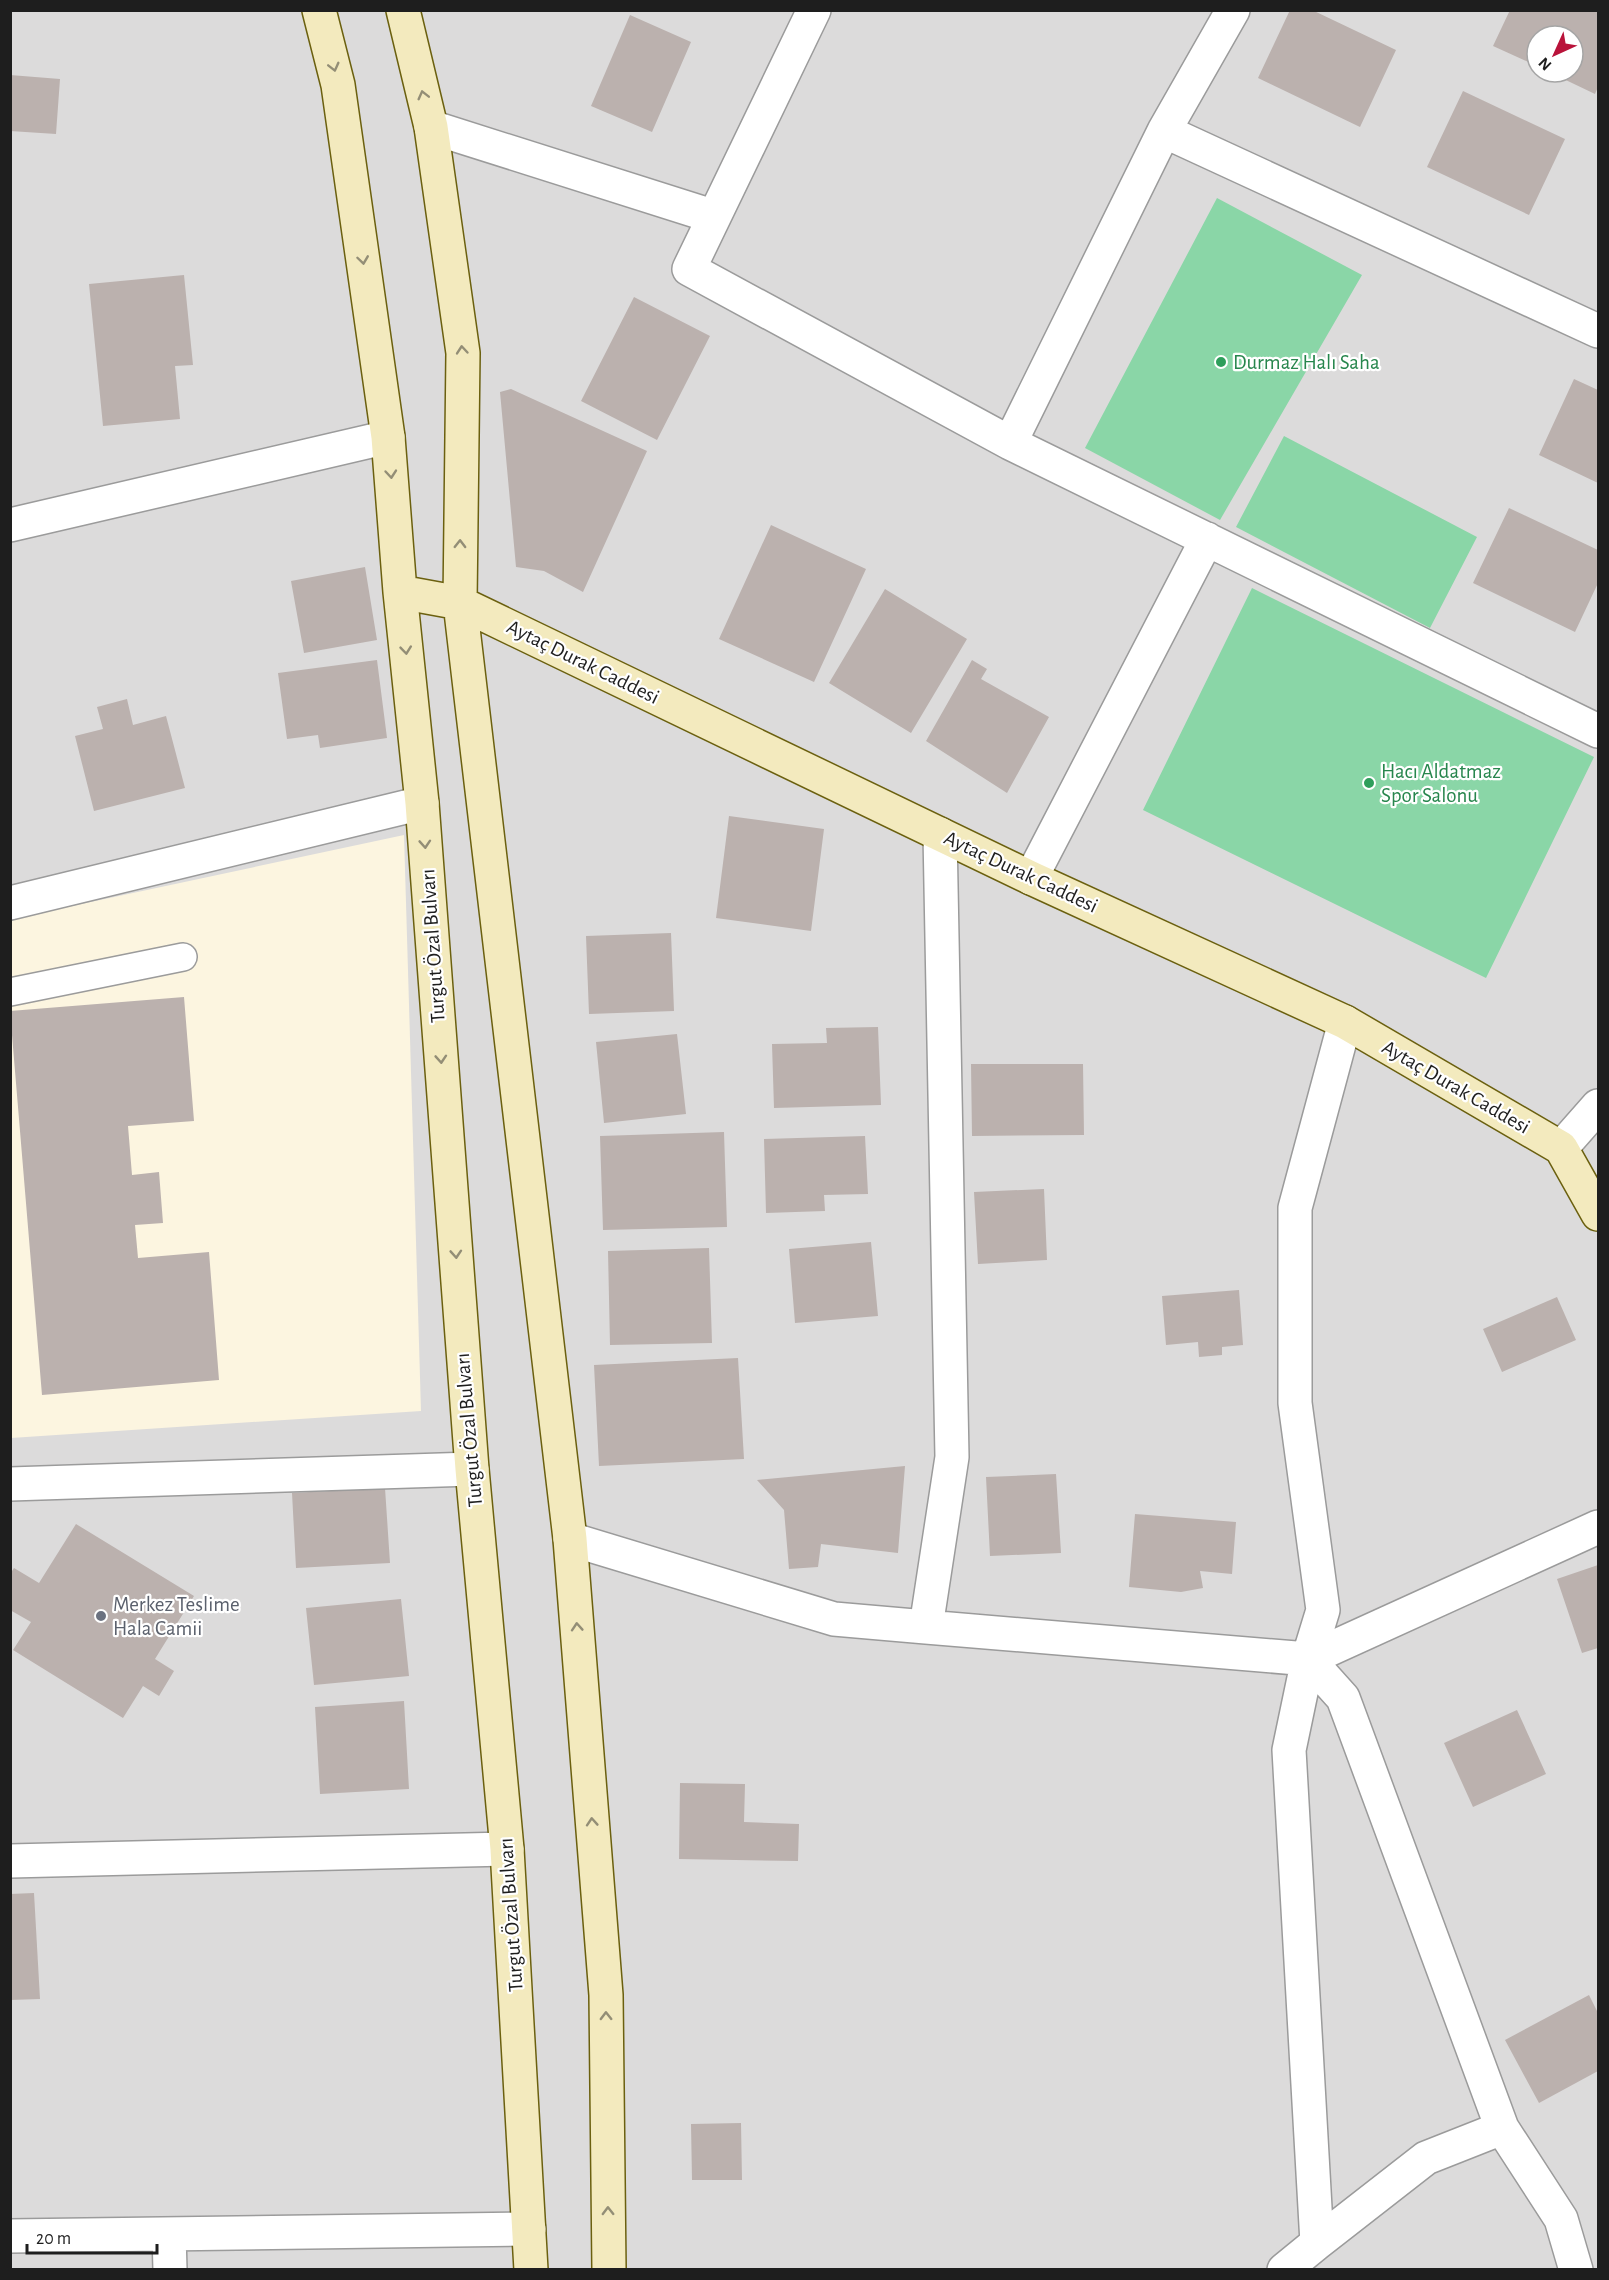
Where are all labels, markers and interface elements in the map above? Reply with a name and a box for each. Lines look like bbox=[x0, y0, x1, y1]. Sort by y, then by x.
north arrow bbox=[1525, 24, 1585, 84]
text: N bbox=[1536, 54, 1555, 73]
one-way arrow bbox=[326, 62, 339, 72]
one-way arrow bbox=[418, 90, 431, 100]
one-way arrow bbox=[356, 255, 369, 264]
one-way arrow bbox=[456, 345, 469, 354]
place label: Durmaz Halı Saha bbox=[1233, 352, 1380, 373]
marker: Durmaz Halı Saha bbox=[1214, 355, 1228, 369]
one-way arrow bbox=[384, 469, 397, 479]
one-way arrow bbox=[454, 540, 466, 549]
street label: Aytaç Durak Caddesi bbox=[503, 616, 663, 708]
one-way arrow bbox=[399, 645, 412, 655]
place label: Hacı Aldatmaz Spor Salonu bbox=[1381, 761, 1501, 806]
marker: Hacı Aldatmaz Spor Salonu bbox=[1362, 776, 1376, 790]
street label: Aytaç Durak Caddesi bbox=[941, 827, 1101, 917]
one-way arrow bbox=[419, 840, 432, 849]
street label: Turgut Özal Bulvarı bbox=[416, 868, 449, 1024]
street label: Aytaç Durak Caddesi bbox=[1378, 1036, 1534, 1138]
one-way arrow bbox=[434, 1055, 447, 1064]
one-way arrow bbox=[449, 1249, 462, 1258]
street label: Turgut Özal Bulvarı bbox=[451, 1352, 486, 1508]
place label: Merkez Teslime Hala Camii bbox=[113, 1594, 240, 1639]
marker: Merkez Teslime Hala Camii bbox=[94, 1609, 108, 1623]
one-way arrow bbox=[571, 1623, 584, 1632]
one-way arrow bbox=[586, 1817, 599, 1826]
street label: Turgut Özal Bulvarı bbox=[494, 1837, 527, 1993]
one-way arrow bbox=[600, 2012, 612, 2021]
one-way arrow bbox=[602, 2207, 614, 2216]
scale bar bbox=[27, 2217, 158, 2255]
text: 20 m bbox=[36, 2230, 71, 2248]

